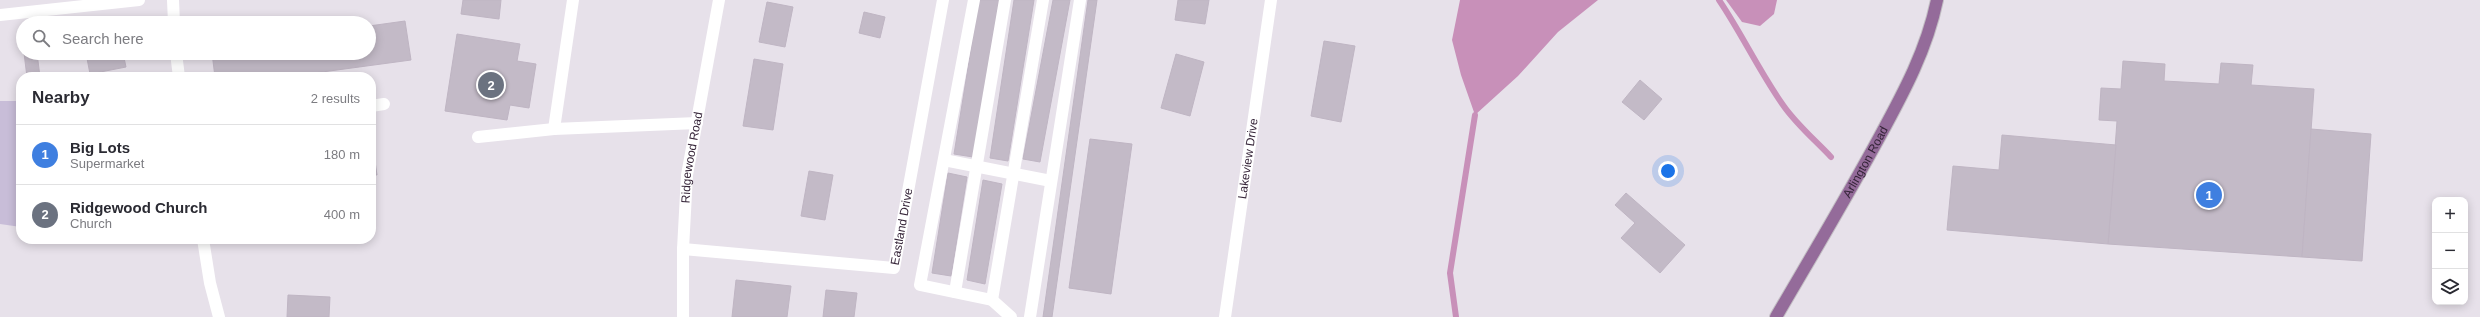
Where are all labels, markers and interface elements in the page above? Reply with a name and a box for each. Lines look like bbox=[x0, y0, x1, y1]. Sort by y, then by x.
search box bbox=[16, 16, 376, 60]
icon: search bbox=[30, 27, 52, 49]
text: Search here bbox=[62, 30, 144, 47]
pin: 2 bbox=[478, 70, 504, 100]
text: Nearby bbox=[32, 88, 90, 107]
text: 2 results bbox=[311, 91, 360, 106]
street label: Ridgewood Road bbox=[678, 111, 705, 204]
street label: Lakeview Drive bbox=[1235, 117, 1261, 200]
street label: Arlington Road bbox=[1840, 124, 1891, 200]
text: Big Lots bbox=[70, 139, 130, 156]
text: 1 bbox=[41, 147, 49, 162]
text: 180 m bbox=[324, 147, 360, 162]
text: Supermarket bbox=[70, 156, 144, 171]
your location bbox=[1658, 161, 1678, 181]
pin: 1 bbox=[2196, 180, 2222, 210]
street label: Eastland Drive bbox=[888, 187, 916, 266]
map controls bbox=[2432, 197, 2468, 305]
button: + bbox=[2432, 197, 2468, 233]
text: Ridgewood Church bbox=[70, 199, 208, 216]
text: 2 bbox=[41, 207, 49, 222]
text: 400 m bbox=[324, 207, 360, 222]
text: Church bbox=[70, 216, 112, 231]
button: − bbox=[2432, 233, 2468, 269]
button: layers bbox=[2432, 269, 2468, 305]

